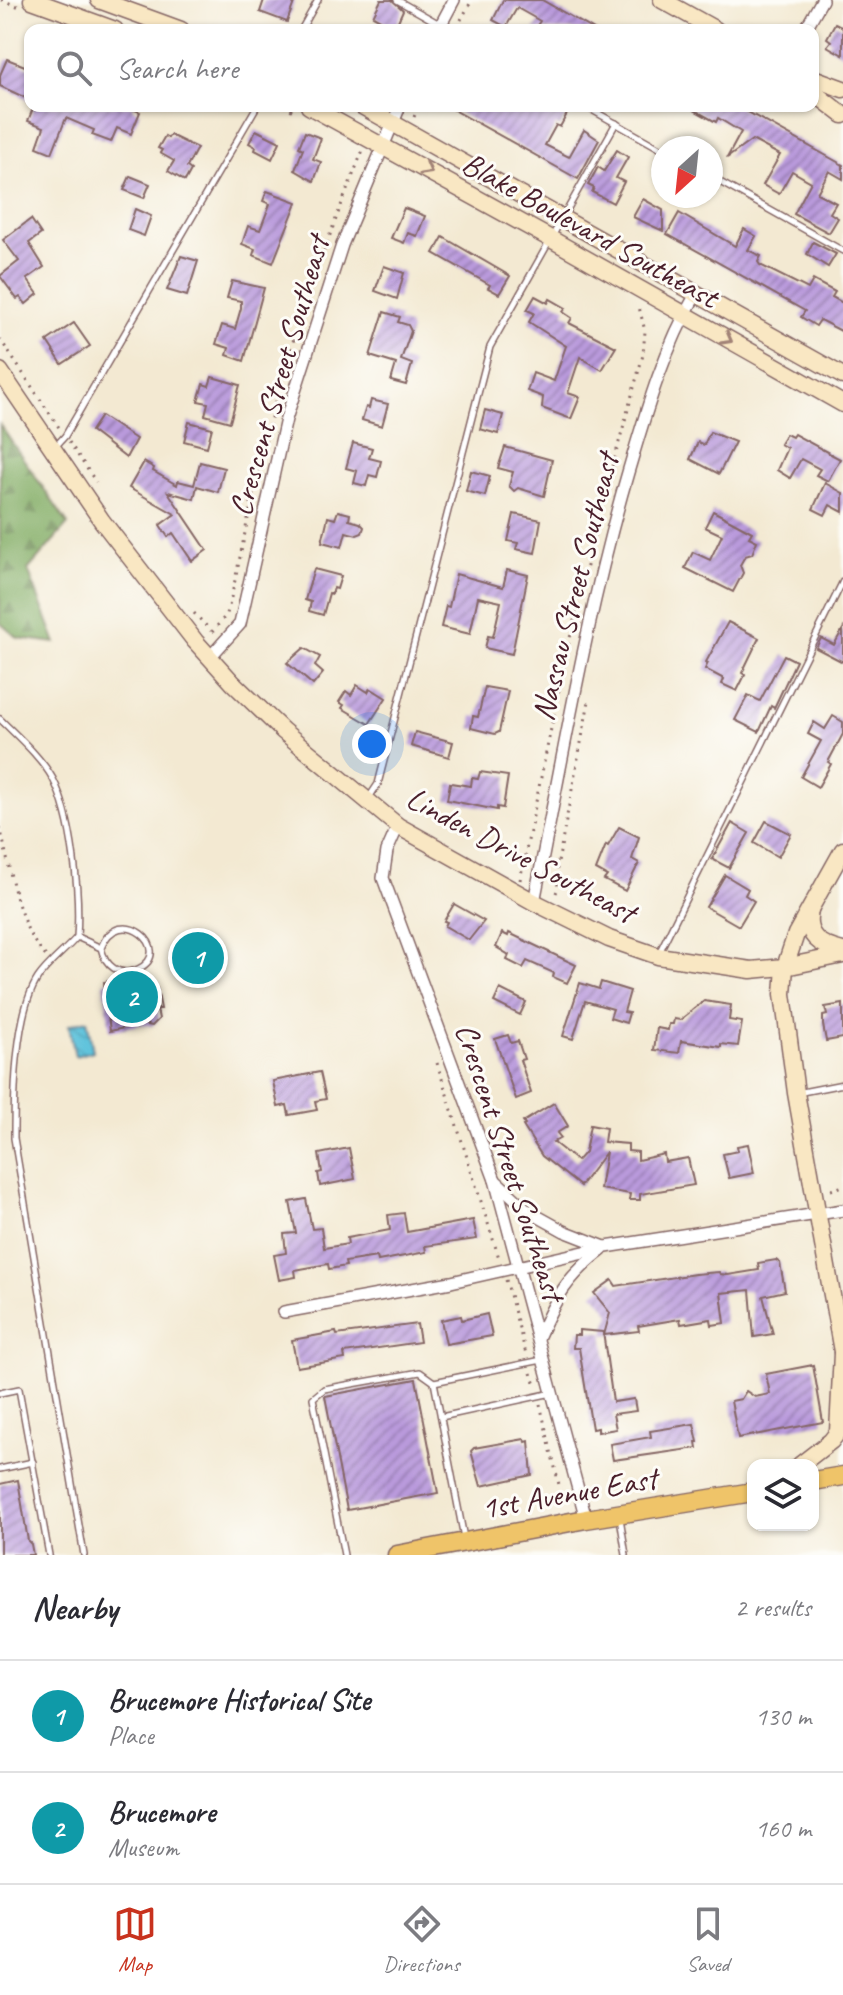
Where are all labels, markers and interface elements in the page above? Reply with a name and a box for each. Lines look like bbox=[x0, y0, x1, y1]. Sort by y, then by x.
search box bbox=[24, 24, 819, 112]
icon: search bbox=[52, 46, 96, 90]
text: Search here bbox=[116, 49, 238, 87]
north arrow bbox=[651, 136, 723, 208]
street label: Blake Boulevard Southeast bbox=[455, 143, 728, 319]
one-way arrow bbox=[419, 160, 433, 175]
street label: Crescent Street Southeast bbox=[219, 227, 340, 521]
one-way arrow bbox=[718, 329, 732, 345]
street label: Nassau Street Southeast bbox=[522, 445, 629, 725]
your location bbox=[352, 724, 392, 764]
street label: Linden Drive Southeast bbox=[400, 777, 646, 935]
pin: 1 bbox=[172, 928, 224, 988]
pin: 2 bbox=[106, 967, 158, 1027]
street label: Crescent Street Southeast bbox=[446, 1018, 576, 1310]
street label: 1st Avenue East bbox=[478, 1457, 664, 1529]
map controls bbox=[747, 1459, 819, 1531]
button: layers bbox=[747, 1459, 819, 1531]
text: Nearby bbox=[32, 1586, 118, 1629]
text: 2 results bbox=[735, 1591, 811, 1624]
text: Brucemore Historical Site bbox=[108, 1681, 370, 1719]
text: 1 bbox=[52, 1700, 64, 1733]
text: 130 m bbox=[755, 1700, 811, 1733]
text: Place bbox=[108, 1719, 154, 1752]
text: Brucemore bbox=[108, 1793, 215, 1831]
text: 2 bbox=[52, 1812, 64, 1845]
text: 160 m bbox=[755, 1812, 811, 1845]
text: Museum bbox=[108, 1831, 179, 1864]
tab: Map bbox=[113, 1902, 157, 1978]
tab: Directions bbox=[383, 1902, 460, 1978]
tab: Saved bbox=[686, 1902, 730, 1978]

